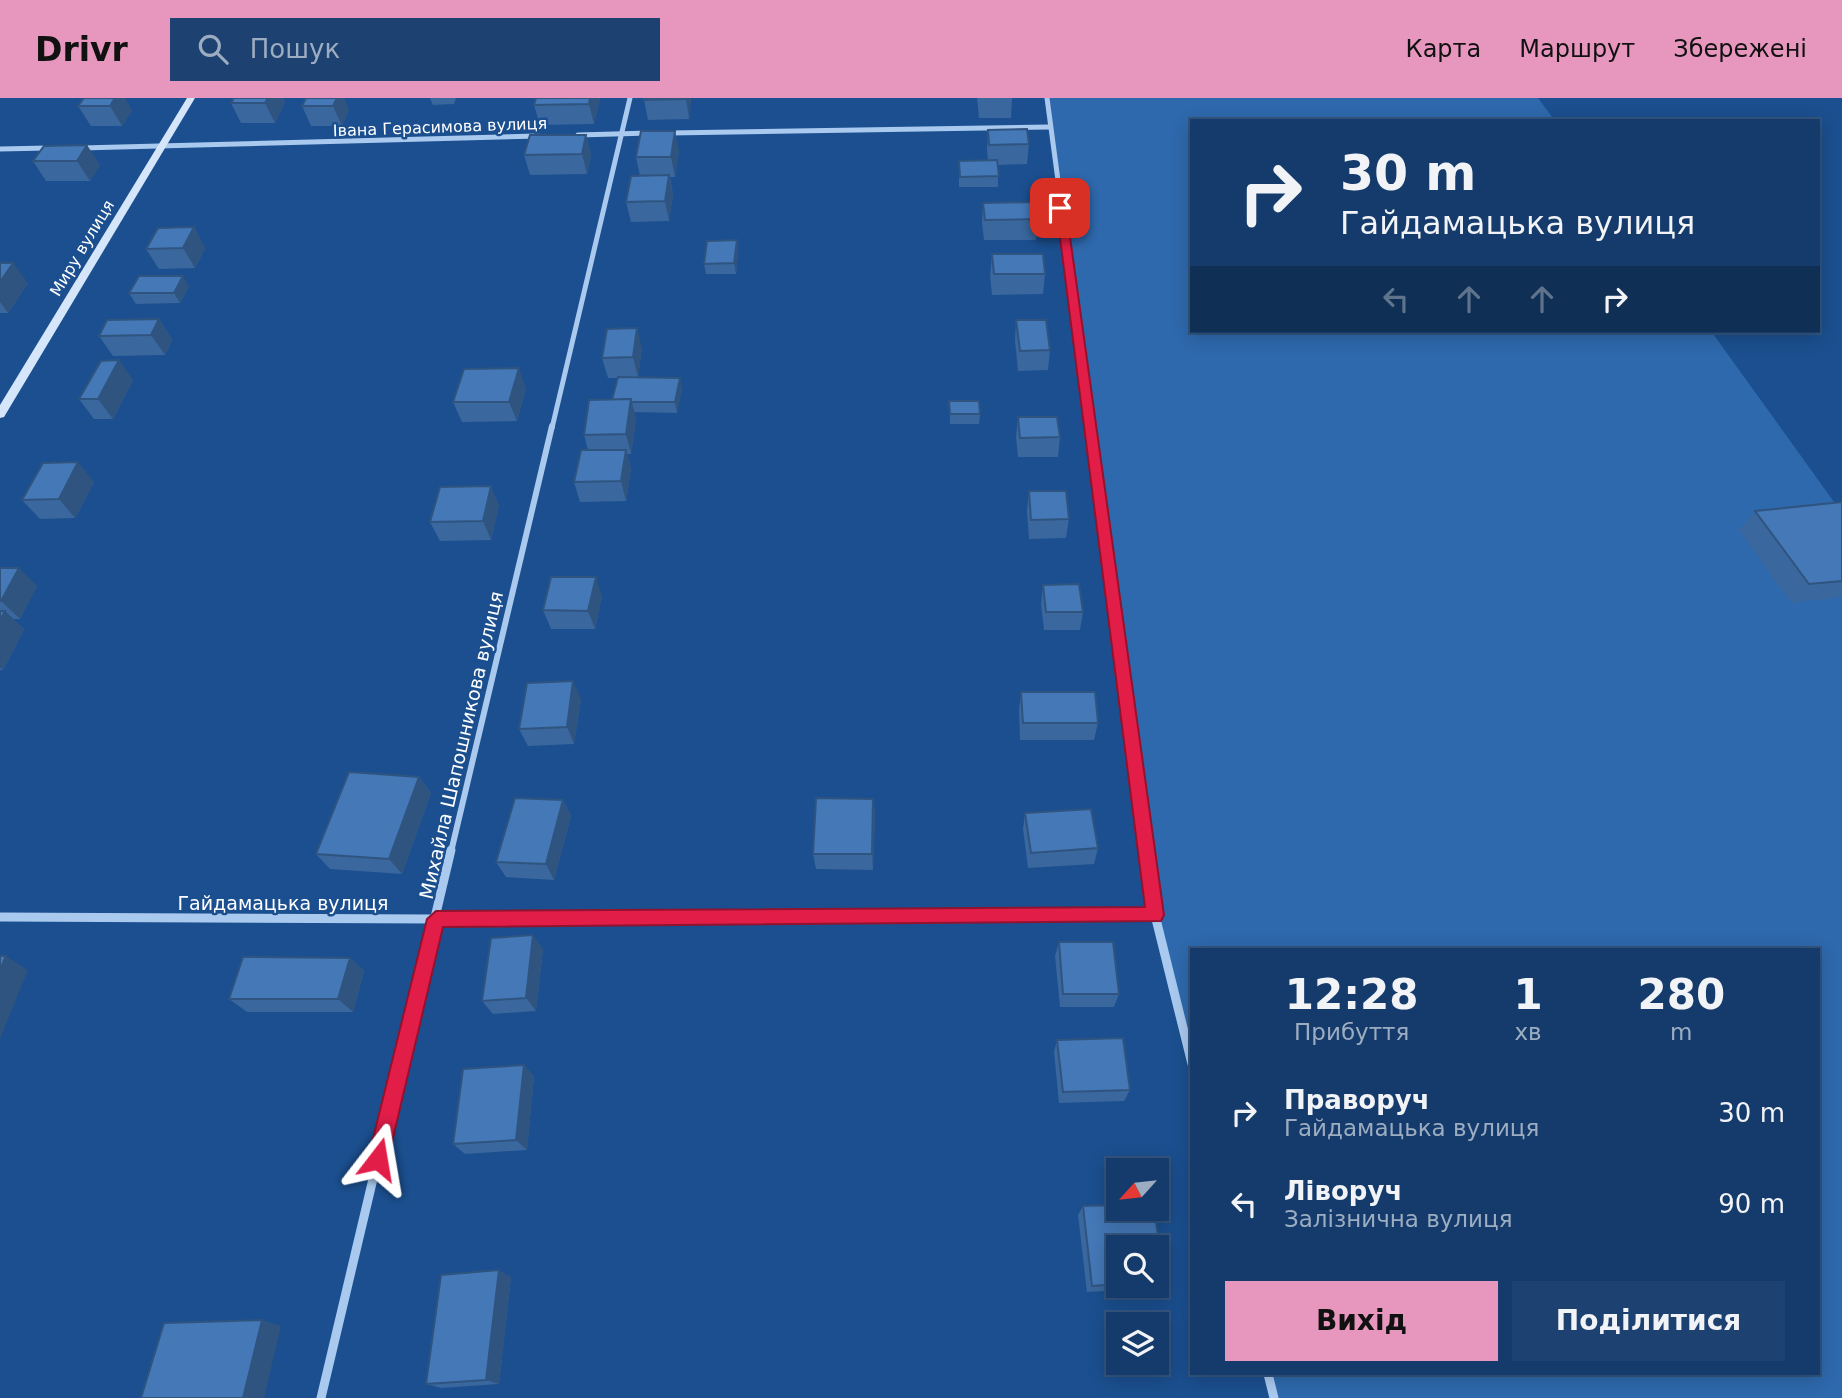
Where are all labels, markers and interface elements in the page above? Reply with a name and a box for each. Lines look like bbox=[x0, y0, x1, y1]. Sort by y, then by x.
search box bbox=[170, 18, 660, 81]
text: Drivr bbox=[35, 30, 128, 69]
icon: search bbox=[194, 30, 232, 68]
text: Пошук bbox=[250, 34, 340, 64]
text: Карта bbox=[1406, 35, 1481, 63]
text: Маршрут bbox=[1519, 35, 1635, 63]
text: Збережені bbox=[1673, 35, 1807, 63]
street label: Івана Герасимова вулиця bbox=[333, 114, 547, 140]
text: 30 m bbox=[1340, 145, 1476, 202]
icon: right bbox=[1225, 147, 1316, 238]
pin bbox=[1030, 178, 1090, 238]
icon: arrive bbox=[1041, 189, 1079, 227]
street label: Миру вулиця bbox=[46, 196, 118, 300]
text: Гайдамацька вулиця bbox=[1340, 204, 1695, 242]
icon: left bbox=[1377, 280, 1415, 318]
icon: ahead bbox=[1450, 280, 1488, 318]
icon: ahead bbox=[1523, 280, 1561, 318]
icon: right bbox=[1596, 280, 1634, 318]
street label: Михайла Шапошникова вулиця bbox=[415, 589, 507, 901]
street label: Гайдамацька вулиця bbox=[178, 892, 388, 914]
text: 12:28 bbox=[1285, 970, 1419, 1019]
text: 1 bbox=[1513, 970, 1543, 1019]
text: 280 bbox=[1637, 970, 1725, 1019]
text: Прибуття bbox=[1294, 1019, 1409, 1045]
text: хв bbox=[1514, 1019, 1542, 1045]
text: m bbox=[1670, 1019, 1693, 1045]
text: Праворуч bbox=[1284, 1085, 1430, 1115]
icon: right bbox=[1225, 1094, 1263, 1132]
text: 30 m bbox=[1718, 1098, 1785, 1128]
text: Гайдамацька вулиця bbox=[1284, 1115, 1539, 1141]
position arrow bbox=[341, 1122, 415, 1196]
north arrow bbox=[1106, 1158, 1169, 1222]
map controls bbox=[1106, 1158, 1169, 1375]
text: Ліворуч bbox=[1284, 1176, 1402, 1206]
icon: left bbox=[1225, 1185, 1263, 1223]
text: 90 m bbox=[1718, 1189, 1785, 1219]
text: Залізнична вулиця bbox=[1284, 1206, 1512, 1232]
button: search bbox=[1106, 1235, 1169, 1298]
button: Вихід bbox=[1225, 1281, 1498, 1361]
button: Поділитися bbox=[1512, 1281, 1785, 1361]
button: layers bbox=[1106, 1312, 1169, 1375]

